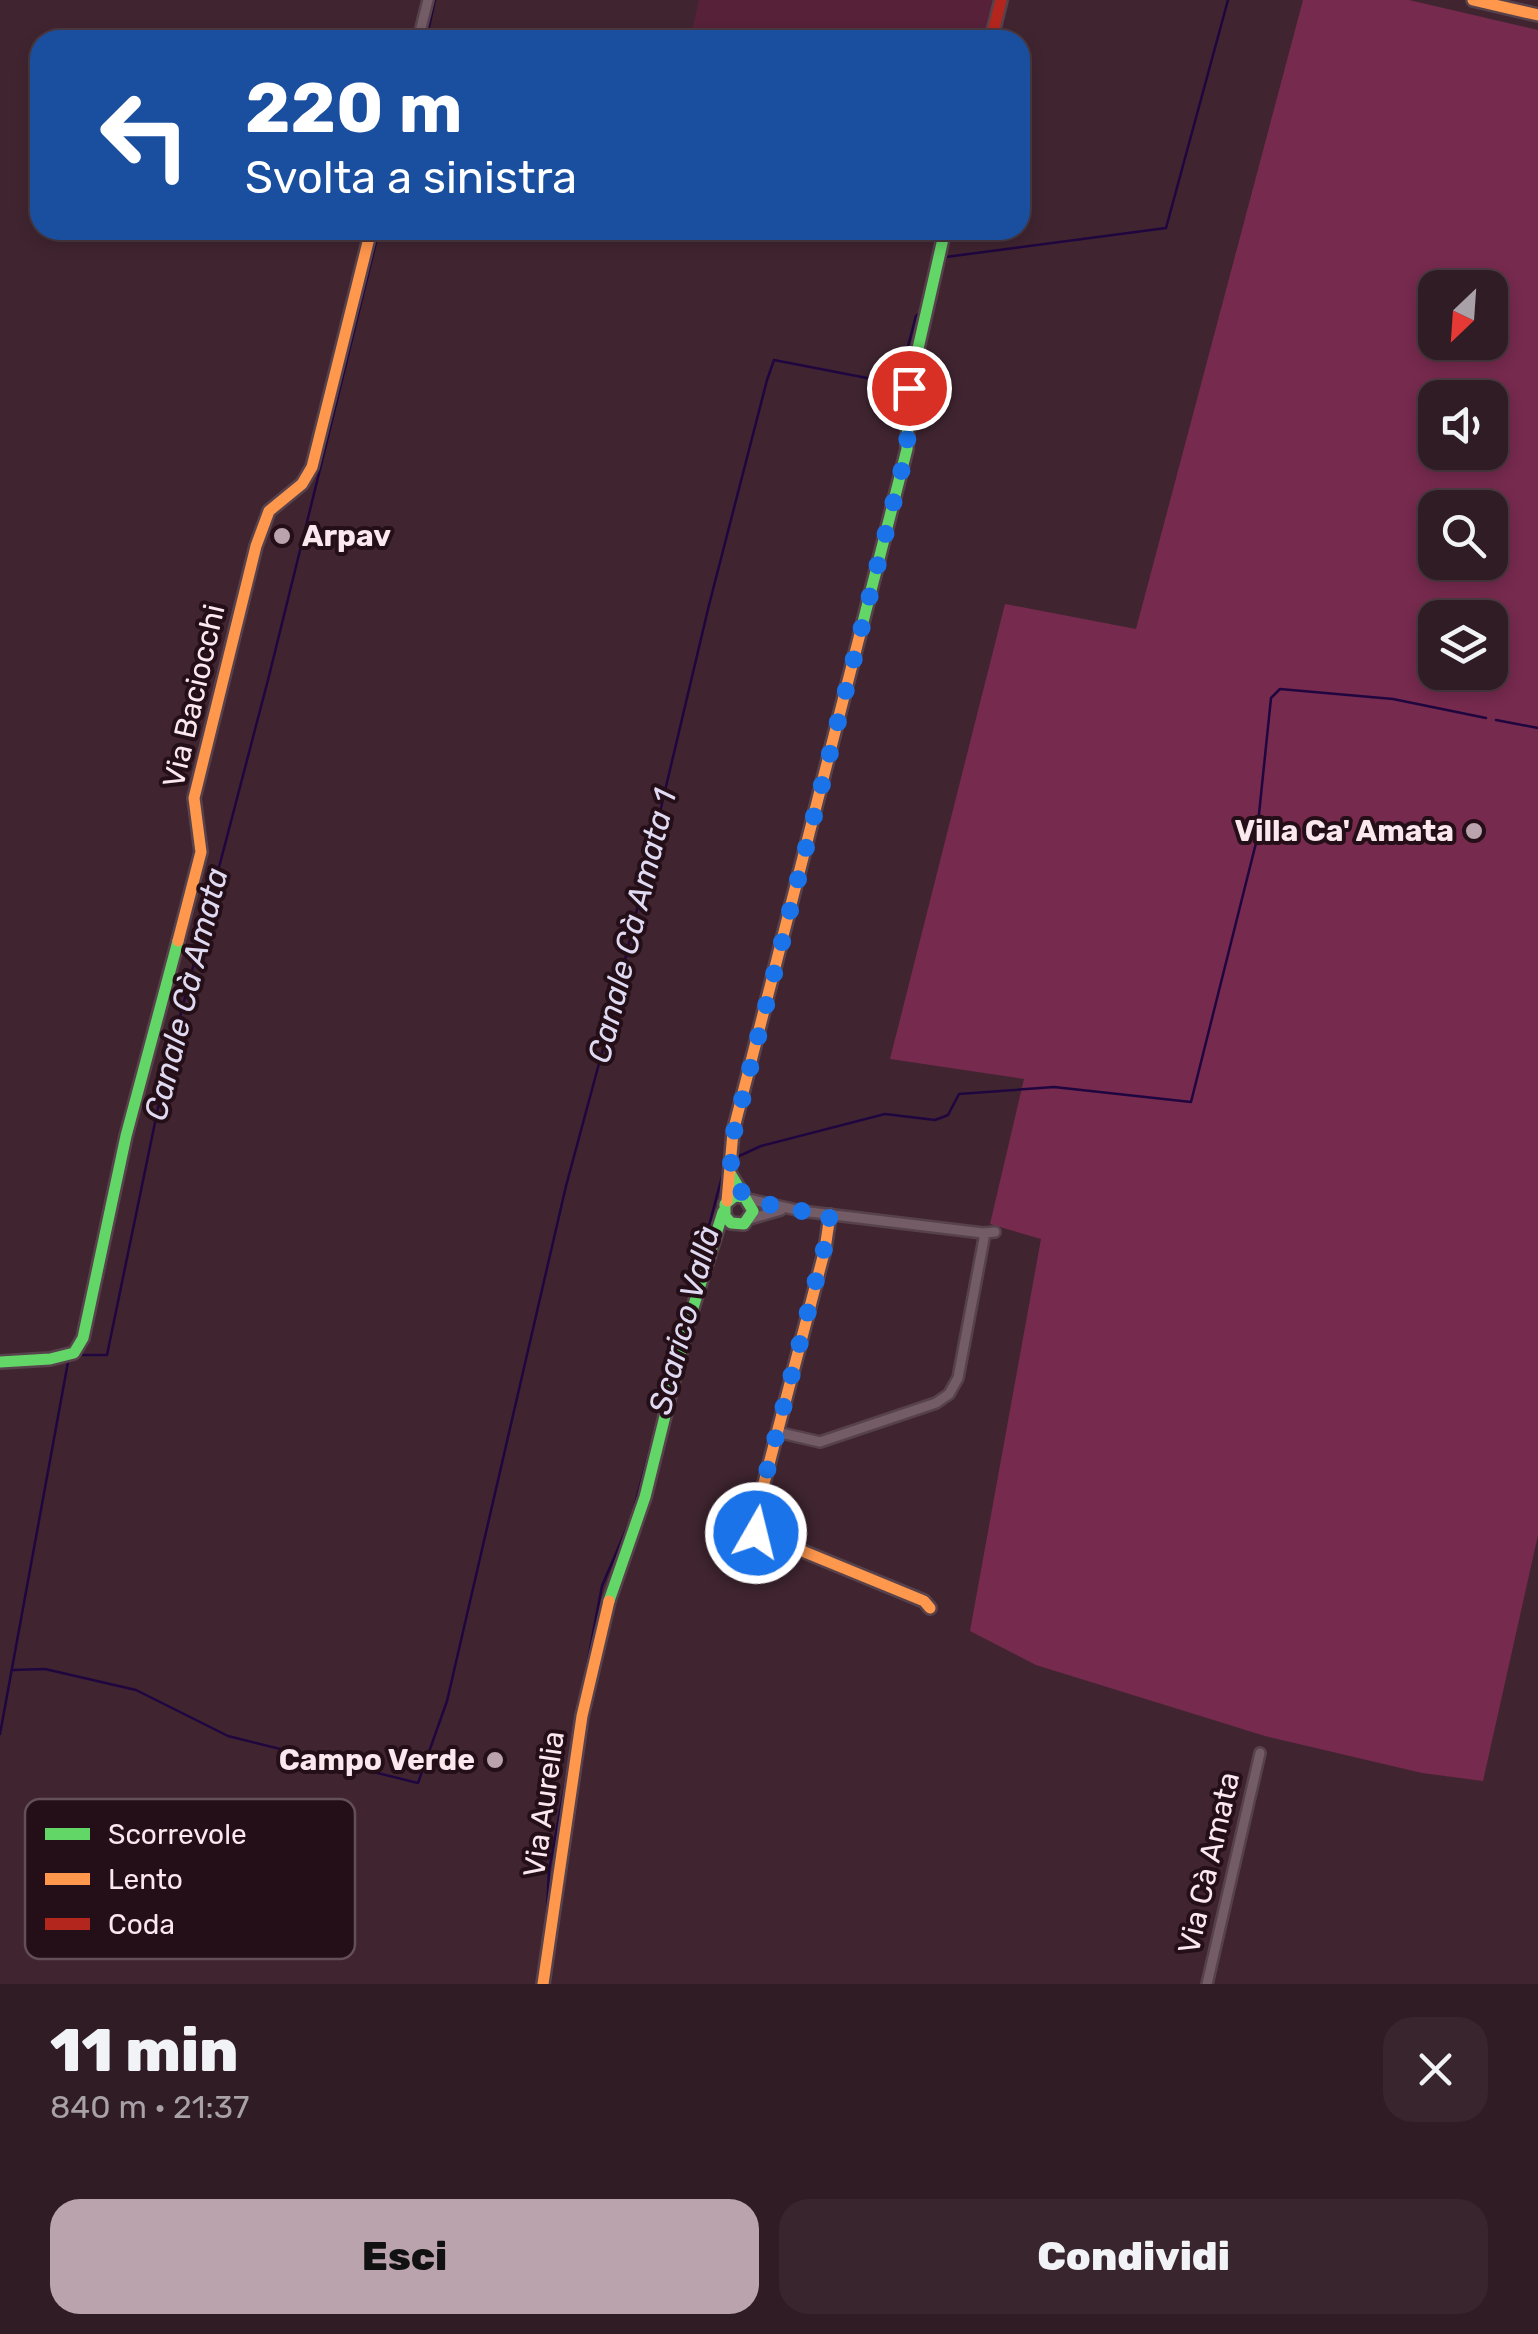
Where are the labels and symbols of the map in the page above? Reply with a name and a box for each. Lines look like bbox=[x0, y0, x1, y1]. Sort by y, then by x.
north arrow bbox=[1418, 270, 1508, 360]
pin bbox=[867, 346, 952, 431]
place label: Arpav bbox=[302, 518, 391, 554]
marker: Arpav bbox=[271, 525, 293, 547]
street label: Via Baciocchi bbox=[155, 601, 233, 791]
water label: Canale Cà Amata 1 bbox=[580, 785, 684, 1067]
place label: Villa Ca' Amata bbox=[1234, 813, 1454, 849]
marker: Villa Ca' Amata bbox=[1463, 820, 1485, 842]
water label: Canale Cà Amata bbox=[136, 864, 236, 1124]
water label: Scarico Vallà bbox=[641, 1222, 727, 1418]
position arrow bbox=[704, 1481, 808, 1585]
street label: Via Aurelia bbox=[516, 1729, 572, 1879]
place label: Campo Verde bbox=[279, 1742, 475, 1778]
marker: Campo Verde bbox=[484, 1749, 506, 1771]
street label: Via Cà Amata bbox=[1171, 1769, 1247, 1957]
legend bbox=[25, 1799, 355, 1959]
text: Scorrevole bbox=[108, 1818, 247, 1851]
text: Lento bbox=[108, 1863, 183, 1896]
text: Coda bbox=[108, 1908, 175, 1941]

